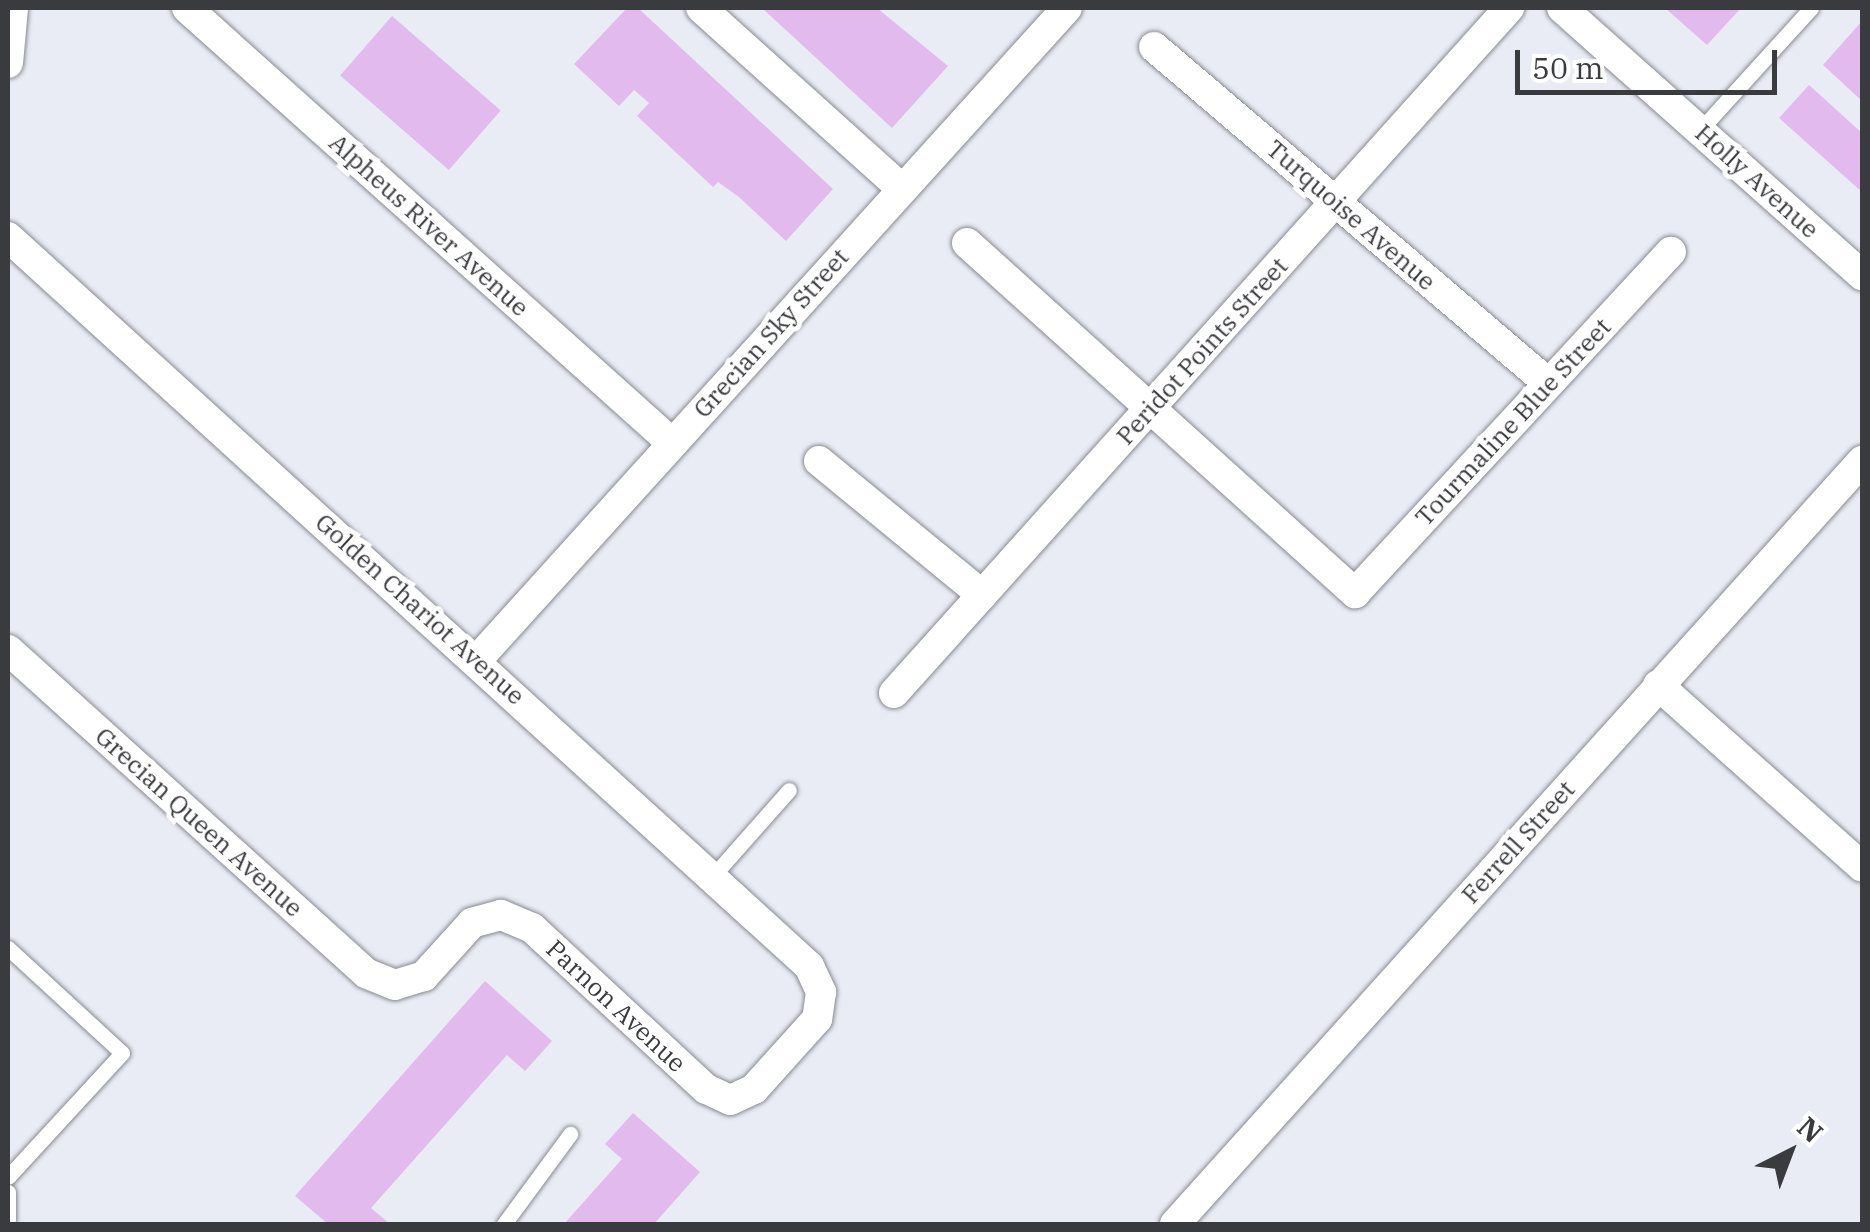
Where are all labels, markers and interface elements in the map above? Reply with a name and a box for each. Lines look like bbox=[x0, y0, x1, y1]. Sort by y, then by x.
scale bar bbox=[1520, 30, 1782, 92]
text: 50 m bbox=[1532, 48, 1604, 87]
street label: Holly Avenue bbox=[1689, 118, 1825, 244]
street label: Alpheus River Avenue bbox=[323, 127, 535, 323]
street label: Turquoise Avenue bbox=[1260, 133, 1442, 297]
street label: Grecian Sky Street bbox=[687, 242, 855, 424]
street label: Peridot Points Street bbox=[1110, 251, 1294, 451]
street label: Tourmaline Blue Street bbox=[1409, 312, 1617, 532]
street label: Golden Chariot Avenue bbox=[309, 507, 531, 711]
street label: Grecian Queen Avenue bbox=[89, 721, 309, 923]
street label: Ferrell Street bbox=[1455, 775, 1581, 909]
street label: Parnon Avenue bbox=[540, 934, 692, 1078]
north arrow bbox=[1740, 1102, 1840, 1202]
text: N bbox=[1790, 1108, 1831, 1150]

